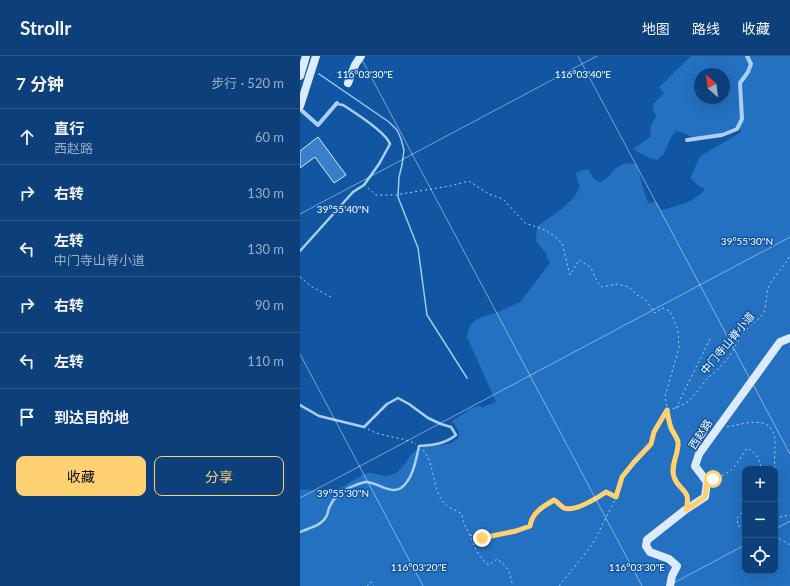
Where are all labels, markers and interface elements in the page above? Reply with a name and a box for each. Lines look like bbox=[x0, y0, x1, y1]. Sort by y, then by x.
text: Strollr bbox=[20, 16, 71, 39]
text: 地图 bbox=[642, 20, 670, 37]
text: 路线 bbox=[692, 20, 720, 37]
text: 收藏 bbox=[742, 20, 770, 37]
text: 116°03'30"E bbox=[337, 68, 393, 80]
text: 116°03'40"E bbox=[555, 68, 611, 80]
north arrow bbox=[694, 68, 730, 104]
text: 7 分钟 bbox=[16, 73, 64, 94]
text: 步行 · 520 m bbox=[211, 75, 284, 91]
text: 直行 bbox=[54, 119, 84, 137]
icon: ahead bbox=[16, 126, 38, 148]
text: 60 m bbox=[255, 129, 284, 145]
text: 西赵路 bbox=[54, 140, 93, 156]
icon: right bbox=[16, 182, 38, 204]
text: 右转 bbox=[54, 184, 84, 202]
text: 130 m bbox=[247, 185, 284, 201]
text: 39°55'40"N bbox=[317, 203, 369, 215]
text: 左转 bbox=[54, 231, 84, 249]
text: 39°55'30"N bbox=[721, 235, 773, 247]
icon: left bbox=[16, 238, 38, 260]
text: 130 m bbox=[247, 241, 284, 257]
text: 中门寺山脊小道 bbox=[54, 252, 145, 268]
icon: right bbox=[16, 294, 38, 316]
text: 右转 bbox=[54, 296, 84, 314]
text: 90 m bbox=[255, 297, 284, 313]
street label: 中门寺山脊小道 bbox=[697, 309, 757, 377]
icon: left bbox=[16, 350, 38, 372]
text: 左转 bbox=[54, 352, 84, 370]
text: 110 m bbox=[247, 353, 284, 369]
icon: arrive bbox=[16, 406, 38, 428]
text: 到达目的地 bbox=[54, 408, 129, 426]
street label: 西赵路 bbox=[686, 417, 714, 451]
button: 收藏 bbox=[16, 456, 146, 496]
button: 分享 bbox=[154, 456, 284, 496]
map controls bbox=[742, 466, 778, 574]
button: + bbox=[742, 466, 778, 502]
route start bbox=[704, 470, 722, 488]
text: 39°55'30"N bbox=[317, 487, 369, 499]
button: − bbox=[742, 502, 778, 538]
route end bbox=[473, 529, 491, 547]
button: locate bbox=[742, 538, 778, 574]
text: 116°03'20"E bbox=[391, 561, 447, 573]
text: 116°03'30"E bbox=[609, 561, 665, 573]

